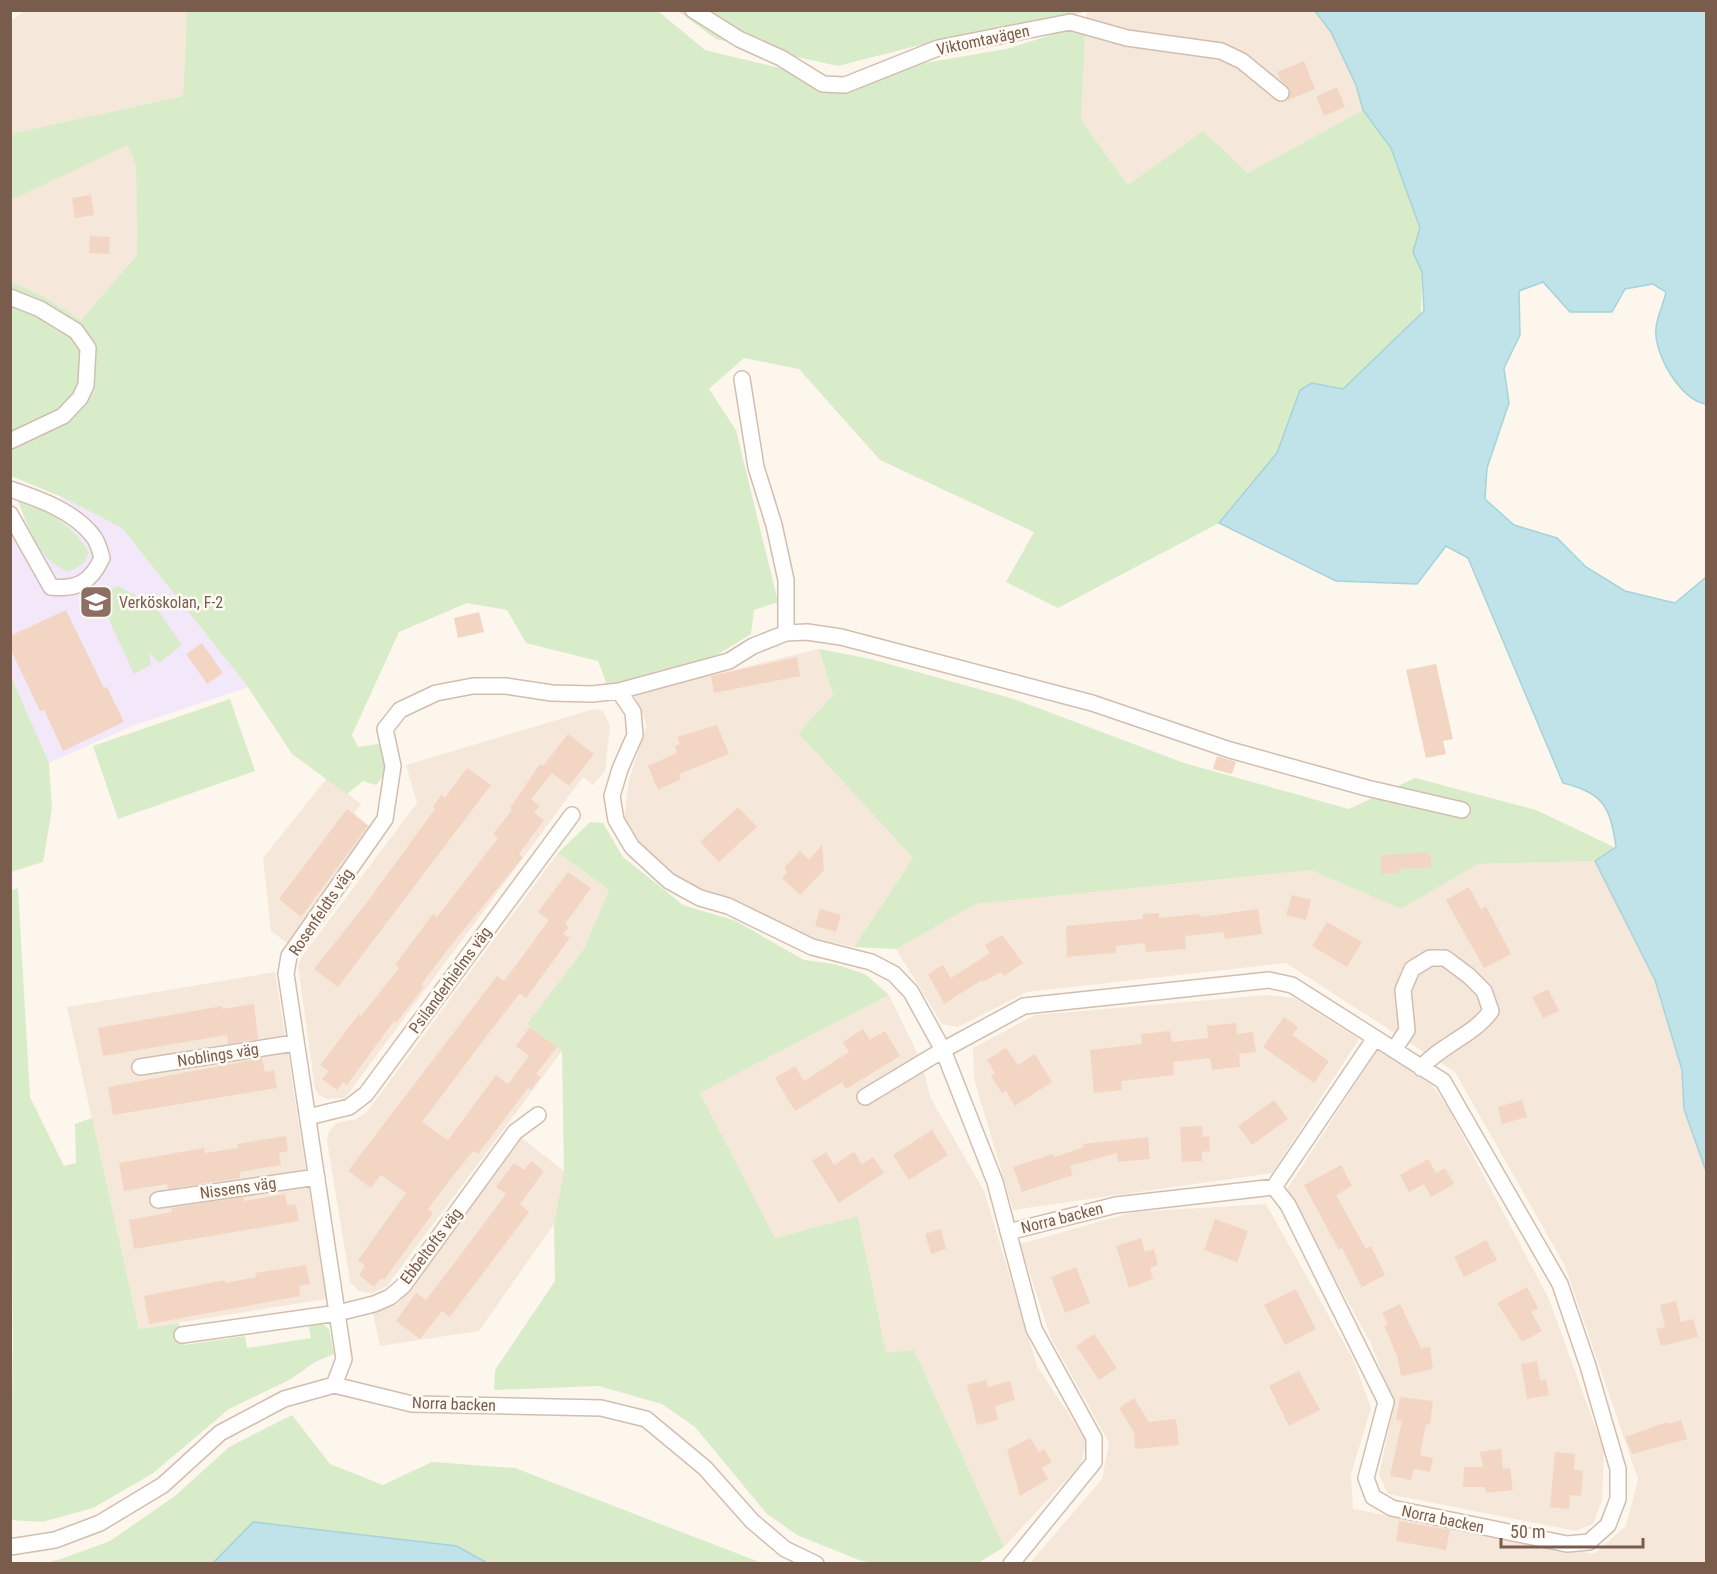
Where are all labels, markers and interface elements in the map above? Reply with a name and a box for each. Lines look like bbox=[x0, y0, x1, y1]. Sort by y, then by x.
street label: Viktomtavägen bbox=[935, 21, 1031, 59]
school or university icon: Verköskolan, F-2 bbox=[78, 584, 114, 620]
place label: Verköskolan, F-2 bbox=[119, 593, 223, 612]
street label: Rosenfeldts väg bbox=[285, 865, 357, 959]
street label: Psilanderhielms väg bbox=[405, 923, 495, 1037]
street label: Noblings väg bbox=[176, 1039, 260, 1071]
street label: Nissens väg bbox=[199, 1173, 277, 1203]
street label: Norra backen bbox=[1019, 1199, 1105, 1237]
street label: Ebbeltofts väg bbox=[396, 1204, 466, 1288]
street label: Norra backen bbox=[412, 1393, 496, 1415]
street label: Norra backen bbox=[1400, 1501, 1486, 1537]
scale bar bbox=[1501, 1511, 1644, 1549]
text: 50 m bbox=[1510, 1521, 1545, 1542]

